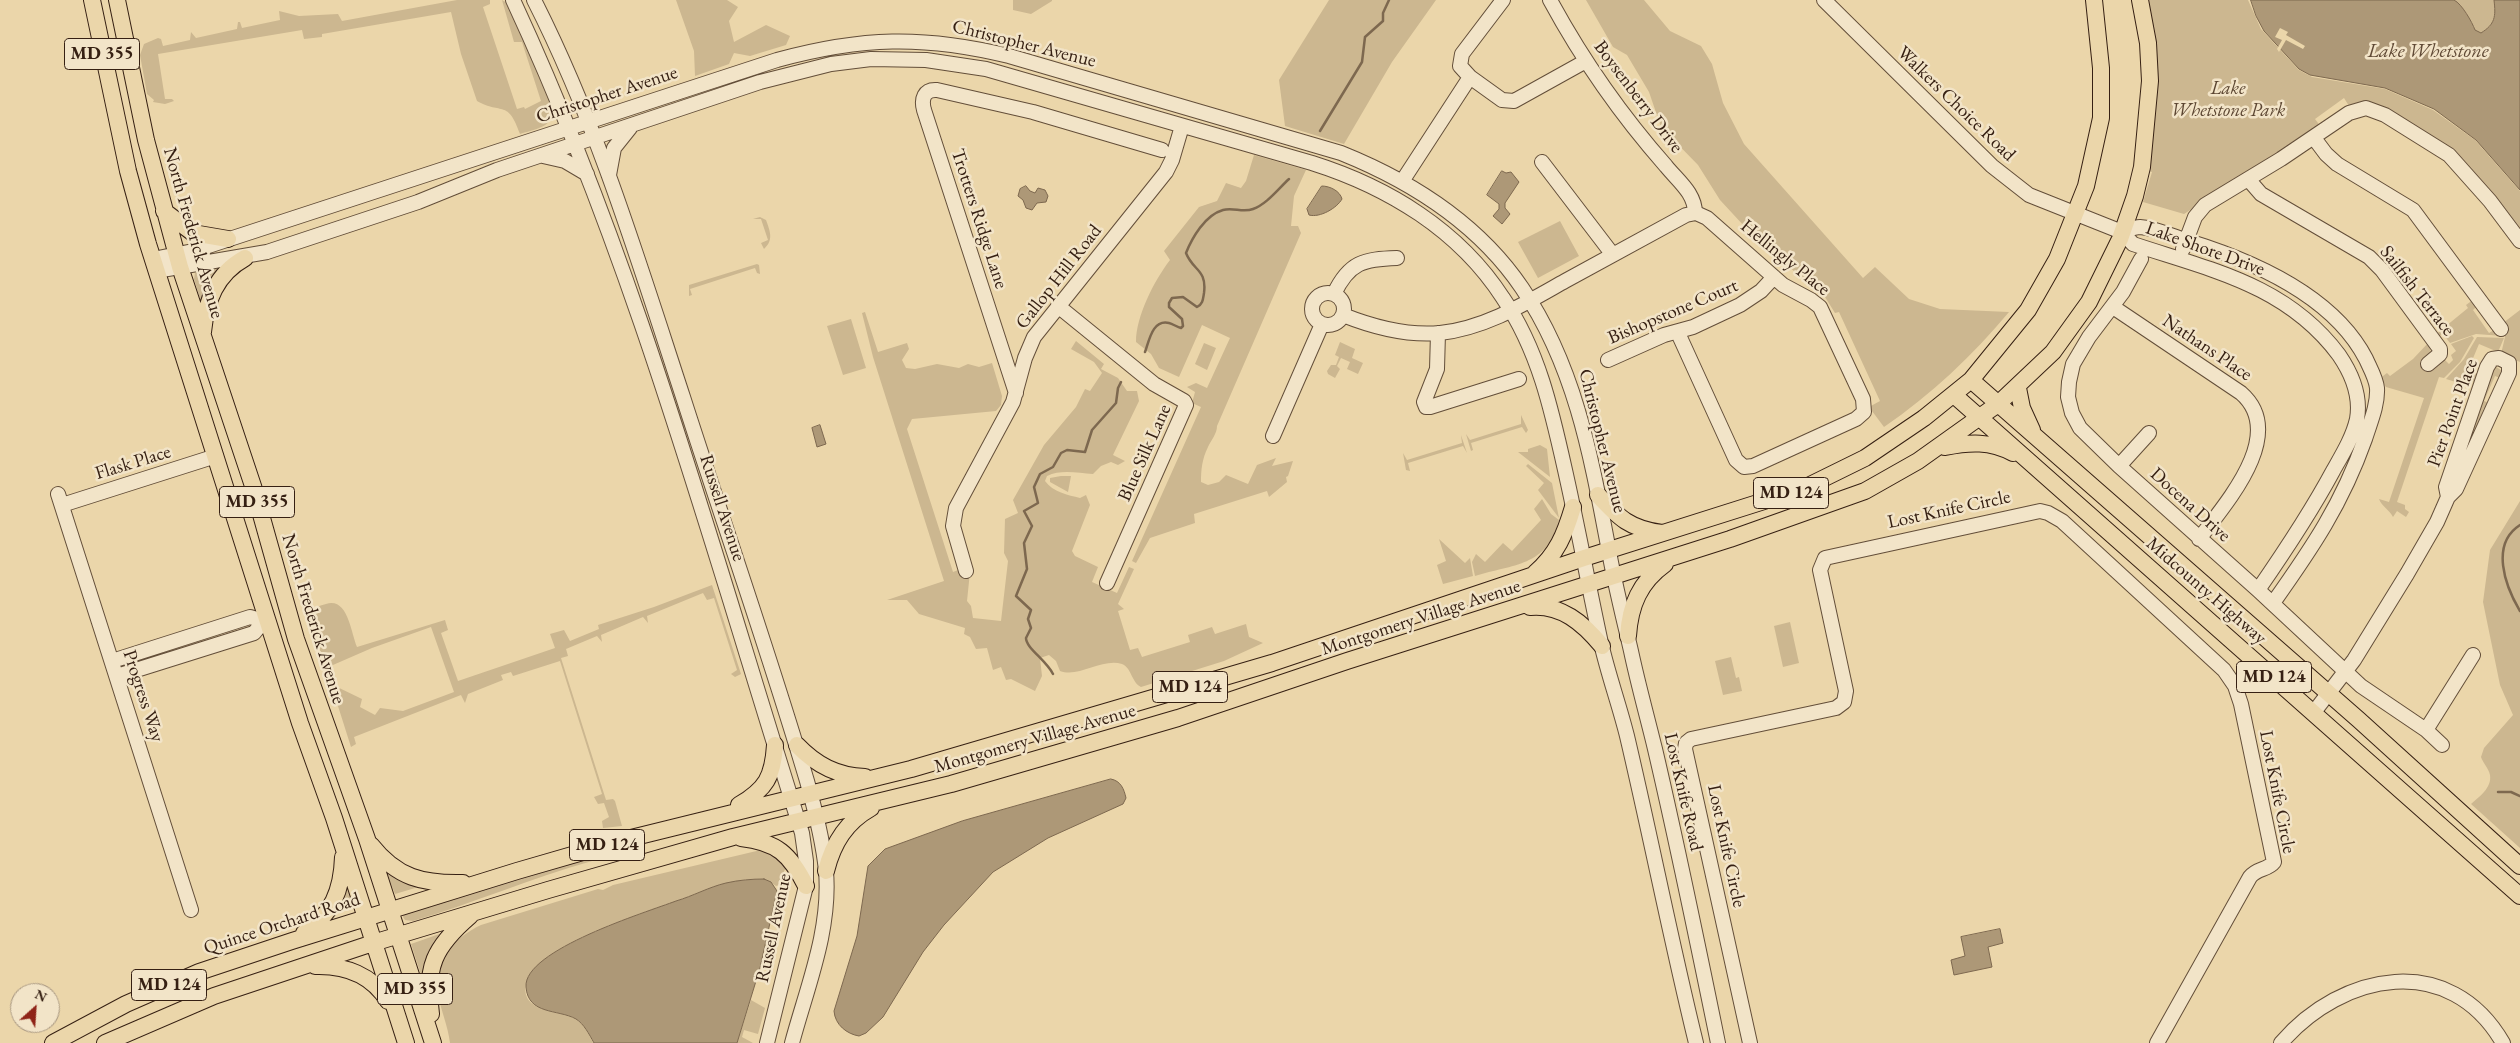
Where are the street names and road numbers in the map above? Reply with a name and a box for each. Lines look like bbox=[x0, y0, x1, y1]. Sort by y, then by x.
street label: Christopher Avenue bbox=[950, 15, 1098, 73]
street label: Boysenberry Drive bbox=[1588, 36, 1688, 158]
road number: MD 355 bbox=[64, 39, 140, 70]
street label: Walkers Choice Road bbox=[1892, 42, 2020, 166]
street label: Christopher Avenue bbox=[533, 61, 681, 129]
street label: North Frederick Avenue bbox=[158, 145, 228, 321]
street label: Trotters Ridge Lane bbox=[946, 146, 1012, 292]
street label: Hellingly Place bbox=[1735, 215, 1835, 301]
street label: Lake Shore Drive bbox=[2142, 217, 2268, 281]
street label: Gallop Hill Road bbox=[1011, 220, 1107, 334]
street label: Sailfish Terrace bbox=[2375, 241, 2459, 341]
street label: Bishopstone Court bbox=[1605, 274, 1741, 350]
street label: Nathans Place bbox=[2158, 310, 2256, 386]
street label: Pier Point Place bbox=[2423, 356, 2483, 470]
street label: Christopher Avenue bbox=[1573, 367, 1631, 515]
street label: Blue Silk Lane bbox=[1113, 401, 1177, 505]
street label: Flask Place bbox=[92, 441, 174, 485]
street label: Russell Avenue bbox=[694, 452, 750, 564]
street label: Docena Drive bbox=[2145, 463, 2235, 547]
road number: MD 124 bbox=[1754, 478, 1828, 508]
street label: Lost Knife Circle bbox=[1885, 486, 2013, 534]
road number: MD 355 bbox=[220, 487, 294, 518]
street label: North Frederick Avenue bbox=[276, 531, 350, 707]
street label: Midcounty Highway bbox=[2141, 532, 2271, 650]
street label: Montgomery Village Avenue bbox=[1318, 575, 1524, 661]
street label: Progress Way bbox=[117, 647, 169, 745]
road number: MD 124 bbox=[2236, 662, 2312, 692]
road number: MD 124 bbox=[1152, 672, 1228, 702]
street label: Montgomery Village Avenue bbox=[932, 699, 1138, 779]
street label: Lost Knife Circle bbox=[2254, 728, 2300, 856]
street label: Lost Knife Road bbox=[1658, 731, 1708, 853]
street label: Lost Knife Circle bbox=[1702, 782, 1750, 910]
road number: MD 124 bbox=[570, 830, 644, 860]
street label: Russell Avenue bbox=[751, 871, 797, 985]
street label: Quince Orchard Road bbox=[201, 888, 363, 960]
road number: MD 124 bbox=[132, 970, 206, 1000]
road number: MD 355 bbox=[378, 974, 452, 1004]

